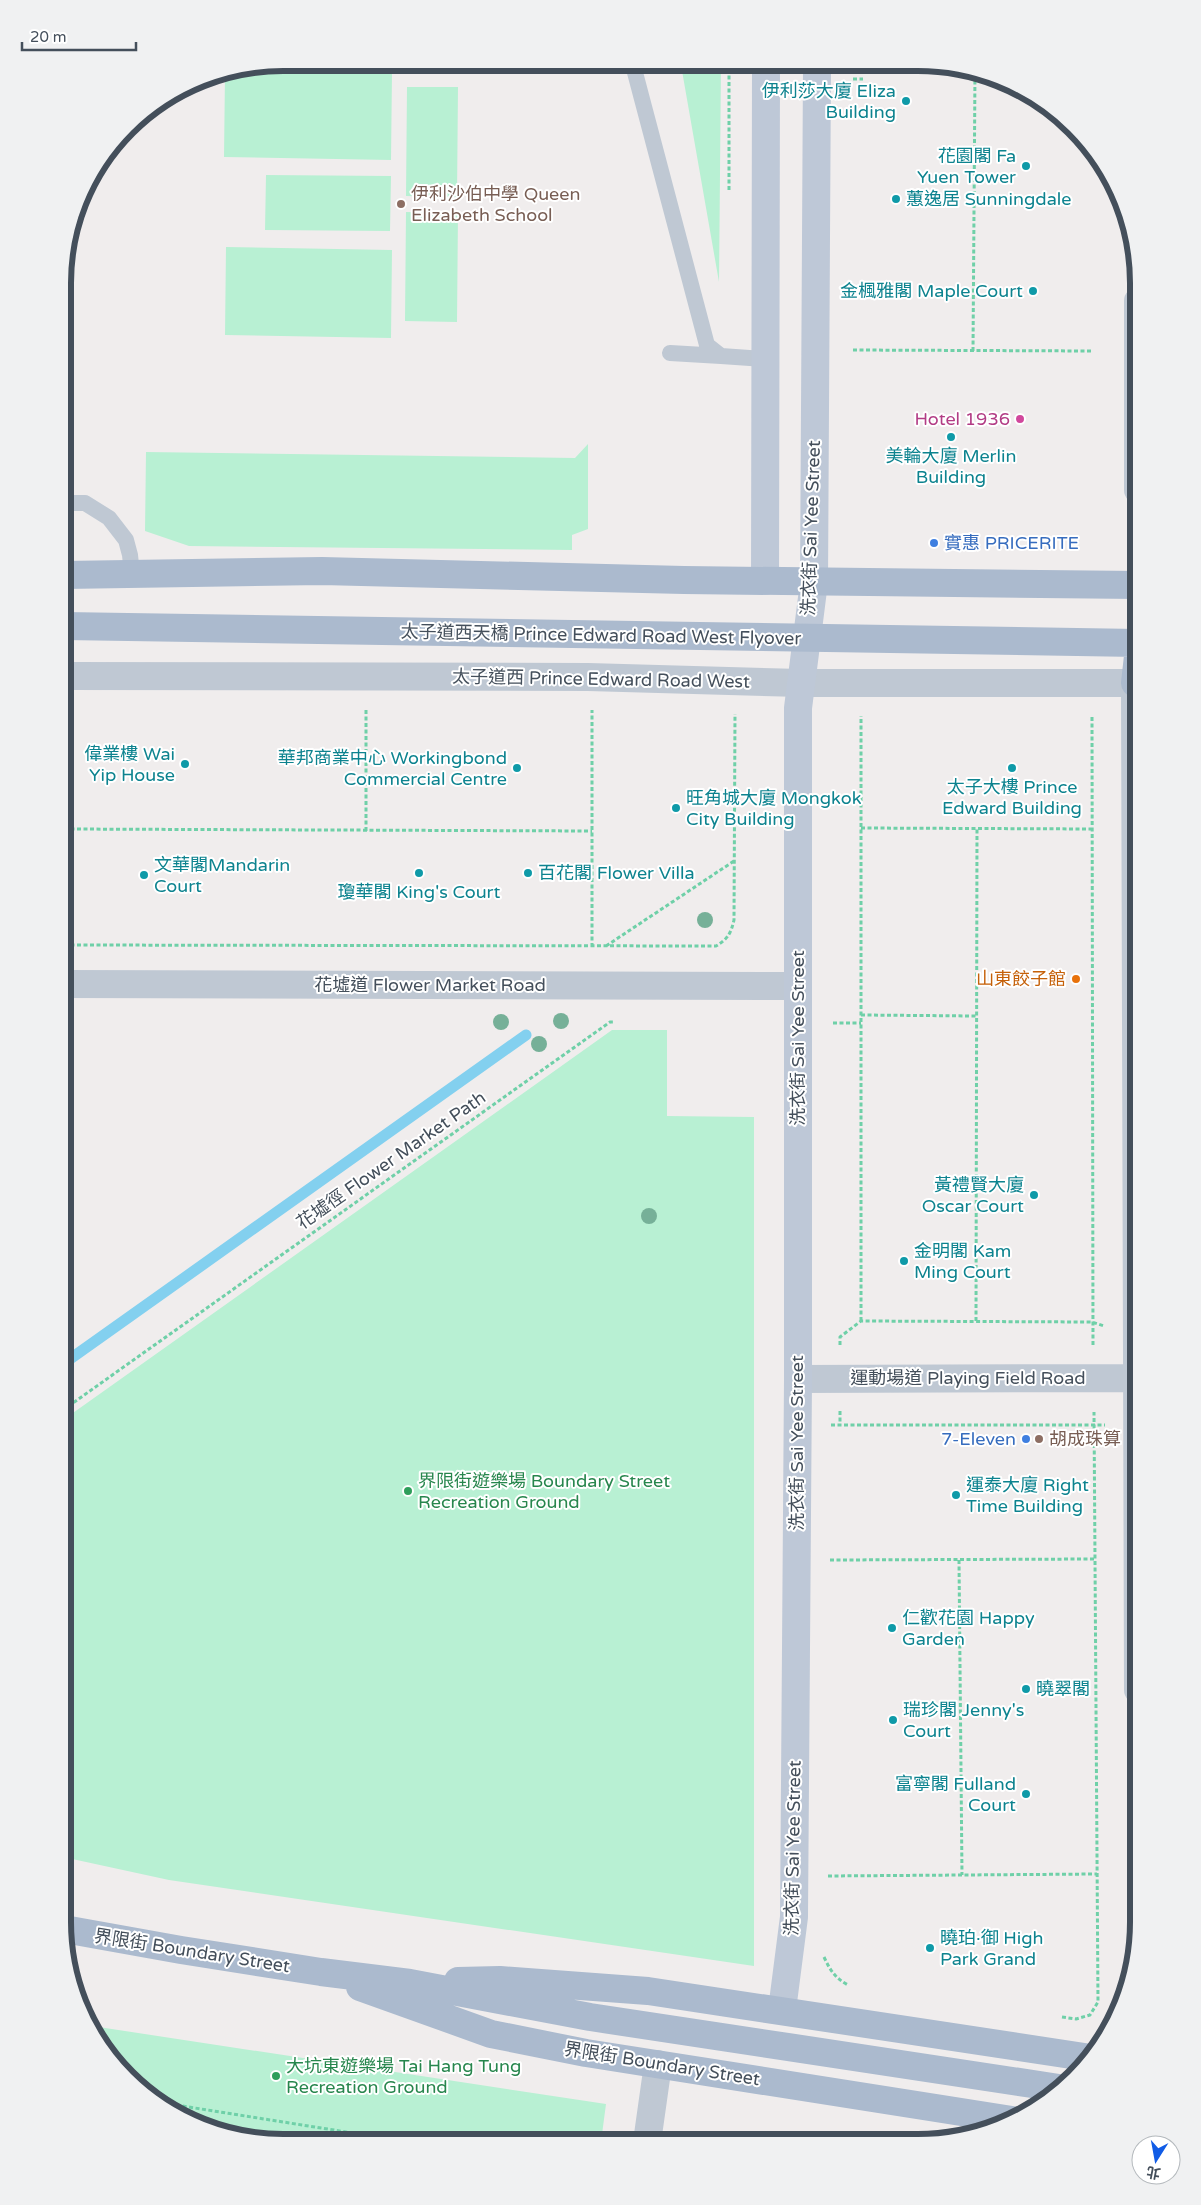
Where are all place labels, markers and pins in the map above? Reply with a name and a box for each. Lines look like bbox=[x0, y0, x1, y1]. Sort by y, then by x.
place label: 伊利莎大廈 Eliza Building bbox=[762, 80, 896, 123]
marker: 伊利莎大廈 Eliza Building bbox=[900, 95, 912, 107]
place label: 花園閣 Fa Yuen Tower bbox=[917, 145, 1016, 188]
marker: 花園閣 Fa Yuen Tower bbox=[1020, 160, 1032, 172]
place label: 伊利沙伯中學 Queen Elizabeth School bbox=[411, 183, 580, 226]
place label: 蕙逸居 Sunningdale bbox=[906, 188, 1071, 210]
marker: 蕙逸居 Sunningdale bbox=[890, 193, 902, 205]
marker: 伊利沙伯中學 Queen Elizabeth School bbox=[395, 198, 407, 210]
place label: 金楓雅閣 Maple Court bbox=[840, 280, 1023, 302]
marker: 金楓雅閣 Maple Court bbox=[1027, 285, 1039, 297]
place label: Hotel 1936 bbox=[914, 408, 1010, 430]
marker: Hotel 1936 bbox=[1014, 413, 1026, 425]
marker: 美輪大廈 Merlin Building bbox=[945, 431, 957, 443]
place label: 美輪大廈 Merlin Building bbox=[886, 445, 1016, 488]
place label: 實惠 PRICERITE bbox=[944, 532, 1079, 554]
marker: 實惠 PRICERITE bbox=[928, 537, 940, 549]
place label: 偉業樓 Wai Yip House bbox=[84, 743, 175, 786]
place label: 華邦商業中心 Workingbond Commercial Centre bbox=[278, 747, 507, 790]
marker: 偉業樓 Wai Yip House bbox=[179, 758, 191, 770]
marker: 華邦商業中心 Workingbond Commercial Centre bbox=[511, 762, 523, 774]
marker: 太子大樓 Prince Edward Building bbox=[1006, 762, 1018, 774]
place label: 太子大樓 Prince Edward Building bbox=[942, 776, 1082, 819]
place label: 旺角城大廈 Mongkok City Building bbox=[686, 787, 862, 830]
marker: 旺角城大廈 Mongkok City Building bbox=[670, 802, 682, 814]
place label: 文華閣Mandarin Court bbox=[154, 854, 290, 897]
place label: 百花閣 Flower Villa bbox=[538, 862, 695, 884]
marker: 瓊華閣 King's Court bbox=[413, 867, 425, 879]
marker: 百花閣 Flower Villa bbox=[522, 867, 534, 879]
marker: 文華閣Mandarin Court bbox=[138, 869, 150, 881]
place label: 瓊華閣 King's Court bbox=[338, 881, 500, 903]
place label: 山東餃子館 bbox=[976, 968, 1066, 990]
marker: 山東餃子館 bbox=[1070, 973, 1082, 985]
place label: 黃禮賢大廈 Oscar Court bbox=[922, 1174, 1024, 1217]
marker: 黃禮賢大廈 Oscar Court bbox=[1028, 1189, 1040, 1201]
place label: 金明閣 Kam Ming Court bbox=[914, 1240, 1011, 1283]
marker: 金明閣 Kam Ming Court bbox=[898, 1255, 910, 1267]
place label: 7-Eleven bbox=[941, 1428, 1016, 1450]
place label: 胡成珠算 bbox=[1049, 1428, 1121, 1450]
marker: 7-Eleven bbox=[1020, 1433, 1032, 1445]
marker: 胡成珠算 bbox=[1033, 1433, 1045, 1445]
place label: 界限街遊樂場 Boundary Street Recreation Ground bbox=[418, 1470, 670, 1513]
place label: 運泰大廈 Right Time Building bbox=[966, 1474, 1089, 1517]
marker: 界限街遊樂場 Boundary Street Recreation Ground bbox=[402, 1485, 414, 1497]
marker: 運泰大廈 Right Time Building bbox=[950, 1489, 962, 1501]
place label: 仁歡花園 Happy Garden bbox=[902, 1607, 1035, 1650]
marker: 仁歡花園 Happy Garden bbox=[886, 1622, 898, 1634]
place label: 曉翠閣 bbox=[1036, 1678, 1090, 1700]
marker: 曉翠閣 bbox=[1020, 1683, 1032, 1695]
place label: 瑞珍閣 Jenny's Court bbox=[903, 1699, 1024, 1742]
marker: 瑞珍閣 Jenny's Court bbox=[887, 1714, 899, 1726]
place label: 富寧閣 Fulland Court bbox=[895, 1773, 1016, 1816]
marker: 富寧閣 Fulland Court bbox=[1020, 1788, 1032, 1800]
place label: 曉珀·御 High Park Grand bbox=[940, 1927, 1044, 1970]
marker: 曉珀·御 High Park Grand bbox=[924, 1942, 936, 1954]
place label: 大坑東遊樂場 Tai Hang Tung Recreation Ground bbox=[286, 2055, 521, 2098]
marker: 大坑東遊樂場 Tai Hang Tung Recreation Ground bbox=[270, 2070, 282, 2082]

